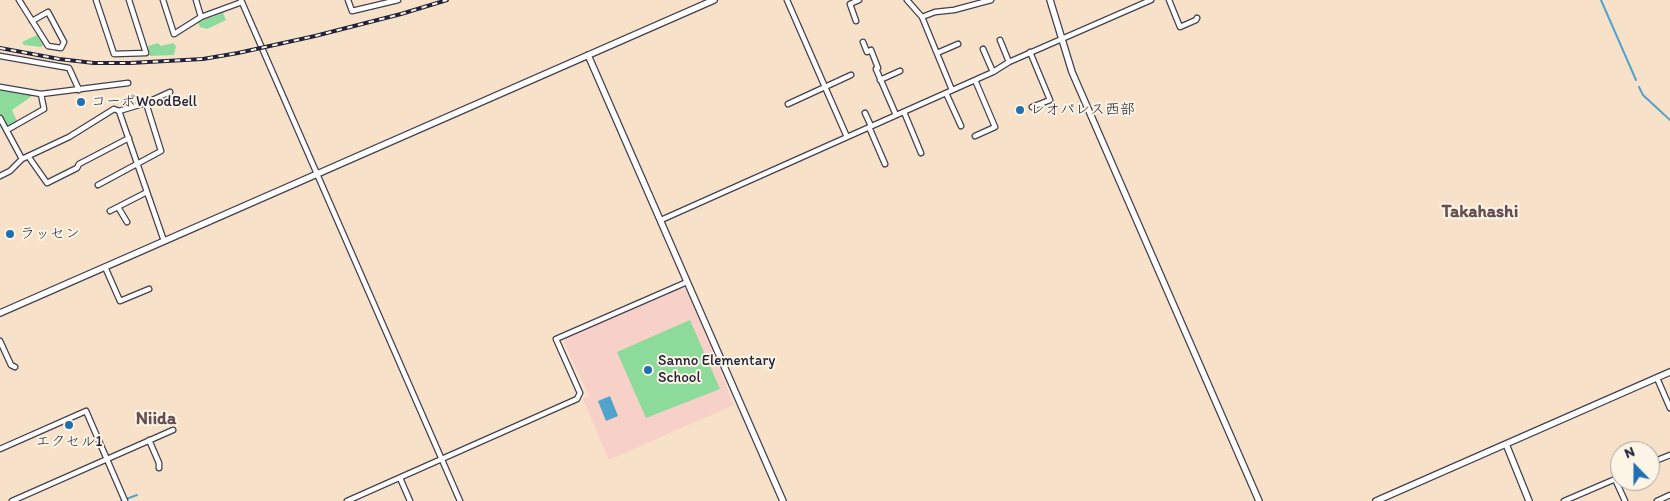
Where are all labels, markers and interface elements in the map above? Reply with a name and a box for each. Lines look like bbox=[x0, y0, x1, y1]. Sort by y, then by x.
place label: コーポWoodBell bbox=[91, 93, 197, 111]
marker: コーポWoodBell bbox=[75, 96, 87, 108]
place label: レオパレス西部 bbox=[1030, 101, 1135, 119]
marker: レオパレス西部 bbox=[1014, 104, 1026, 116]
district label: Takahashi bbox=[1442, 201, 1518, 223]
place label: ラッセン bbox=[20, 225, 80, 243]
marker: ラッセン bbox=[4, 228, 16, 240]
place label: Sanno Elementary School bbox=[658, 352, 775, 387]
marker: Sanno Elementary School bbox=[642, 364, 654, 376]
district label: Niida bbox=[136, 408, 176, 430]
marker: エクセル1 bbox=[63, 419, 75, 431]
place label: エクセル1 bbox=[36, 433, 102, 451]
north arrow bbox=[1610, 441, 1660, 491]
text: N bbox=[1622, 443, 1637, 462]

